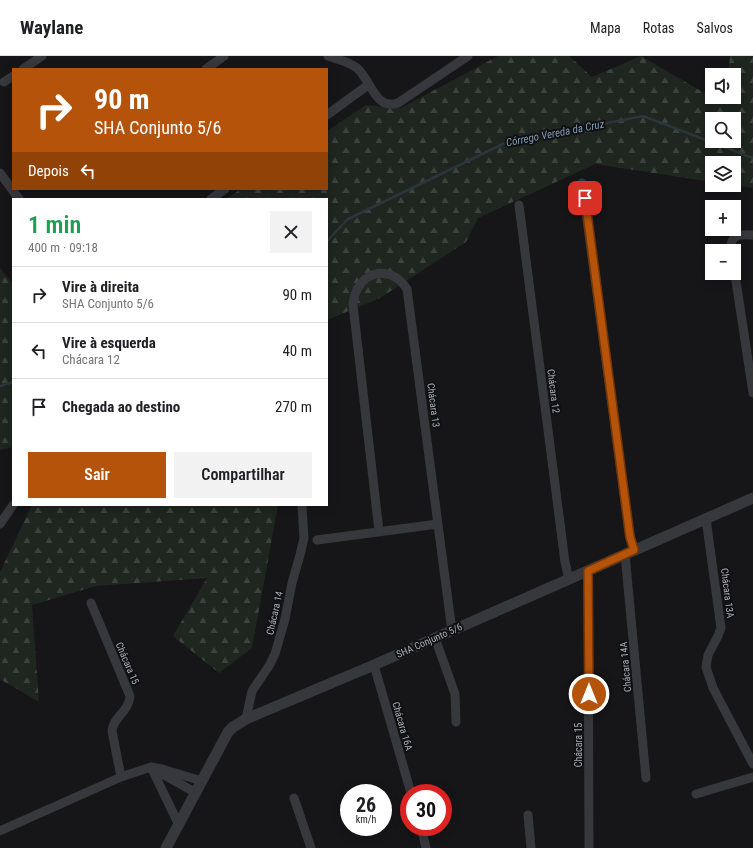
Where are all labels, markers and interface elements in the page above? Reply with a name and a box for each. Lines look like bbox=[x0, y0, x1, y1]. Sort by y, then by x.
text: Waylane bbox=[20, 16, 83, 39]
text: Mapa bbox=[590, 20, 621, 36]
text: Rotas bbox=[643, 20, 675, 36]
text: Salvos bbox=[697, 20, 733, 36]
map controls bbox=[705, 68, 741, 280]
button: sound bbox=[705, 68, 741, 104]
text: 90 m bbox=[94, 83, 150, 116]
icon: right bbox=[28, 84, 80, 136]
button: search bbox=[705, 112, 741, 148]
text: SHA Conjunto 5/6 bbox=[94, 117, 221, 138]
water label: Córrego Vereda da Cruz bbox=[505, 118, 606, 149]
button: layers bbox=[705, 156, 741, 192]
icon: left bbox=[77, 160, 99, 182]
text: Depois bbox=[28, 162, 69, 180]
pin bbox=[568, 181, 602, 215]
icon: arrive bbox=[574, 187, 596, 209]
button: + bbox=[705, 200, 741, 236]
text: 1 min bbox=[28, 211, 81, 239]
button: close bbox=[270, 211, 312, 253]
text: 400 m · 09:18 bbox=[28, 240, 98, 255]
button: − bbox=[705, 244, 741, 280]
text: Vire à direita bbox=[62, 278, 139, 296]
icon: right bbox=[28, 284, 50, 306]
text: 90 m bbox=[282, 286, 312, 304]
text: SHA Conjunto 5/6 bbox=[62, 296, 154, 311]
text: Vire à esquerda bbox=[62, 334, 156, 352]
icon: left bbox=[28, 340, 50, 362]
text: 40 m bbox=[282, 342, 312, 360]
text: Chácara 12 bbox=[62, 352, 120, 367]
street label: Chácara 12 bbox=[545, 368, 562, 414]
street label: Chácara 13 bbox=[425, 382, 442, 428]
icon: arrive bbox=[28, 396, 50, 418]
text: Chegada ao destino bbox=[62, 398, 180, 416]
text: 270 m bbox=[275, 398, 312, 416]
button: Sair bbox=[28, 452, 166, 498]
button: Compartilhar bbox=[174, 452, 312, 498]
street label: Chácara 13A bbox=[719, 567, 736, 619]
street label: Chácara 14 bbox=[264, 590, 285, 636]
street label: SHA Conjunto 5/6 bbox=[395, 621, 464, 660]
street label: Chácara 15 bbox=[114, 641, 141, 686]
street label: Chácara 14A bbox=[618, 641, 633, 692]
position arrow bbox=[568, 673, 610, 715]
street label: Chácara 16A bbox=[390, 700, 415, 752]
street label: Chácara 15 bbox=[573, 723, 584, 767]
speed limit sign: 30 bbox=[400, 784, 452, 836]
text: 26 bbox=[356, 793, 376, 817]
text: km/h bbox=[356, 814, 376, 825]

